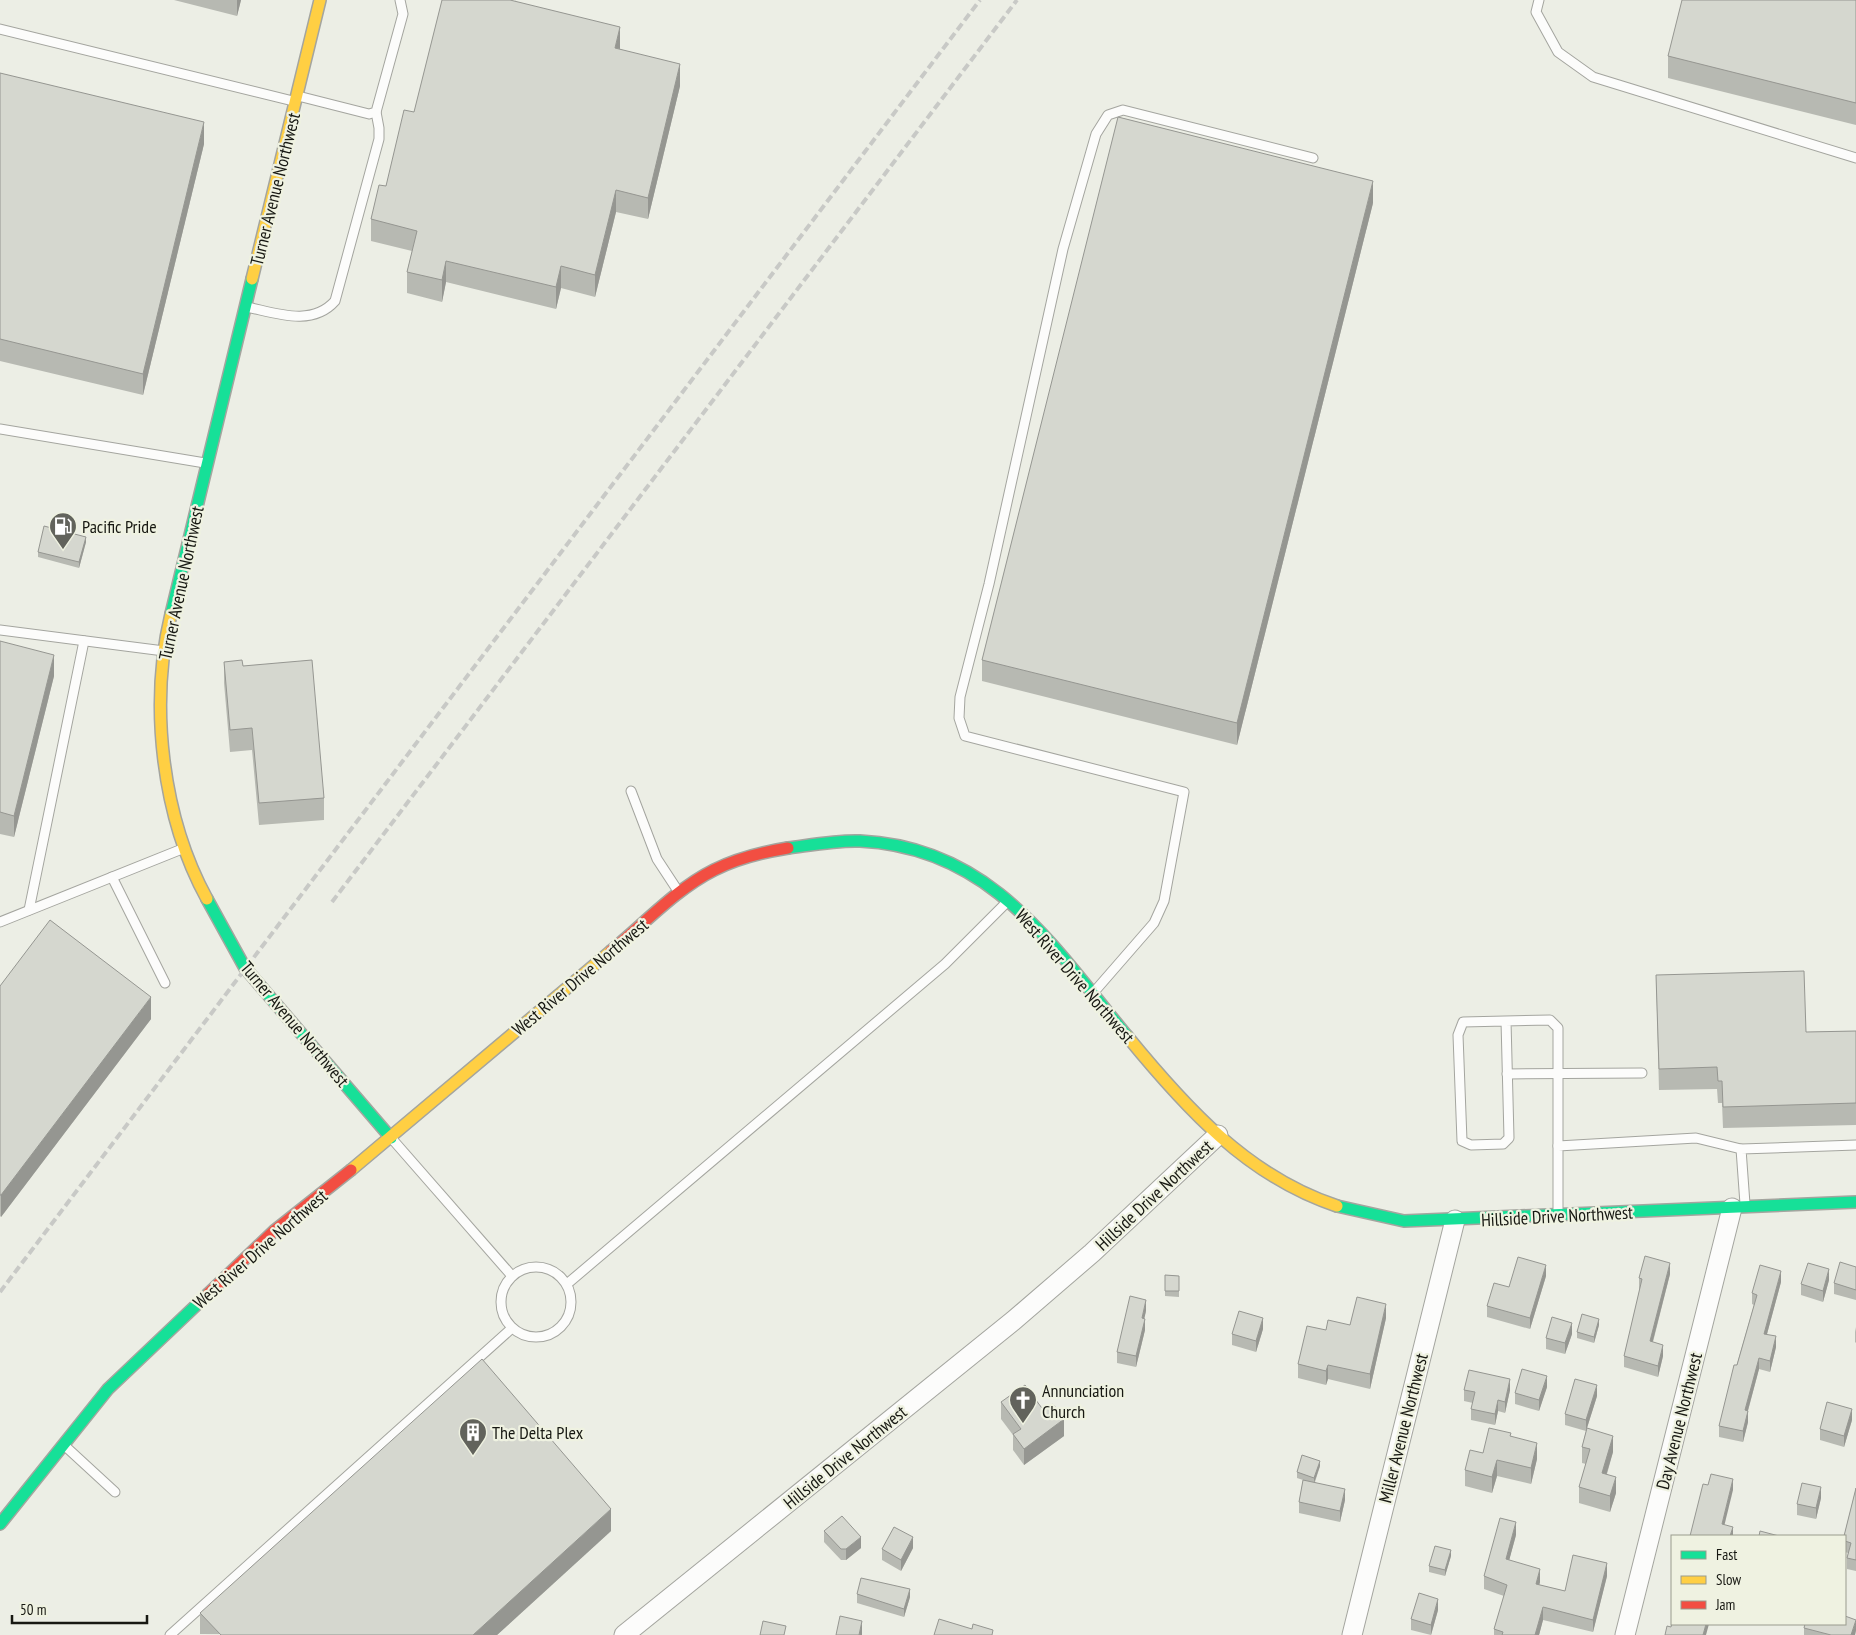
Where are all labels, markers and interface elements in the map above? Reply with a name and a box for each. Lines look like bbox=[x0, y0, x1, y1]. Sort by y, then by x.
street label: Turner Avenue Northwest bbox=[245, 110, 305, 268]
street label: Turner Avenue Northwest bbox=[153, 504, 209, 662]
fuel station icon: Pacific Pride bbox=[48, 511, 78, 550]
place label: Pacific Pride bbox=[82, 515, 157, 538]
street label: West River Drive Northwest bbox=[1010, 904, 1140, 1048]
street label: West River Drive Northwest bbox=[507, 913, 653, 1041]
street label: Turner Avenue Northwest bbox=[236, 957, 354, 1091]
street label: Hillside Drive Northwest bbox=[1091, 1135, 1218, 1255]
street label: West River Drive Northwest bbox=[188, 1184, 332, 1314]
street label: Hillside Drive Northwest bbox=[1480, 1201, 1634, 1231]
street label: Day Avenue Northwest bbox=[1651, 1350, 1707, 1492]
street label: Miller Avenue Northwest bbox=[1373, 1351, 1433, 1505]
place label: Annunciation Church bbox=[1042, 1379, 1124, 1423]
church icon: Annunciation Church bbox=[1008, 1385, 1038, 1424]
street label: Hillside Drive Northwest bbox=[779, 1400, 911, 1514]
building icon: The Delta Plex bbox=[458, 1417, 488, 1456]
place label: The Delta Plex bbox=[492, 1421, 584, 1444]
legend bbox=[1671, 1535, 1846, 1625]
text: Fast bbox=[1716, 1545, 1737, 1564]
text: Slow bbox=[1716, 1570, 1741, 1589]
scale bar bbox=[12, 1592, 148, 1624]
text: Jam bbox=[1715, 1595, 1735, 1614]
text: 50 m bbox=[20, 1600, 46, 1619]

